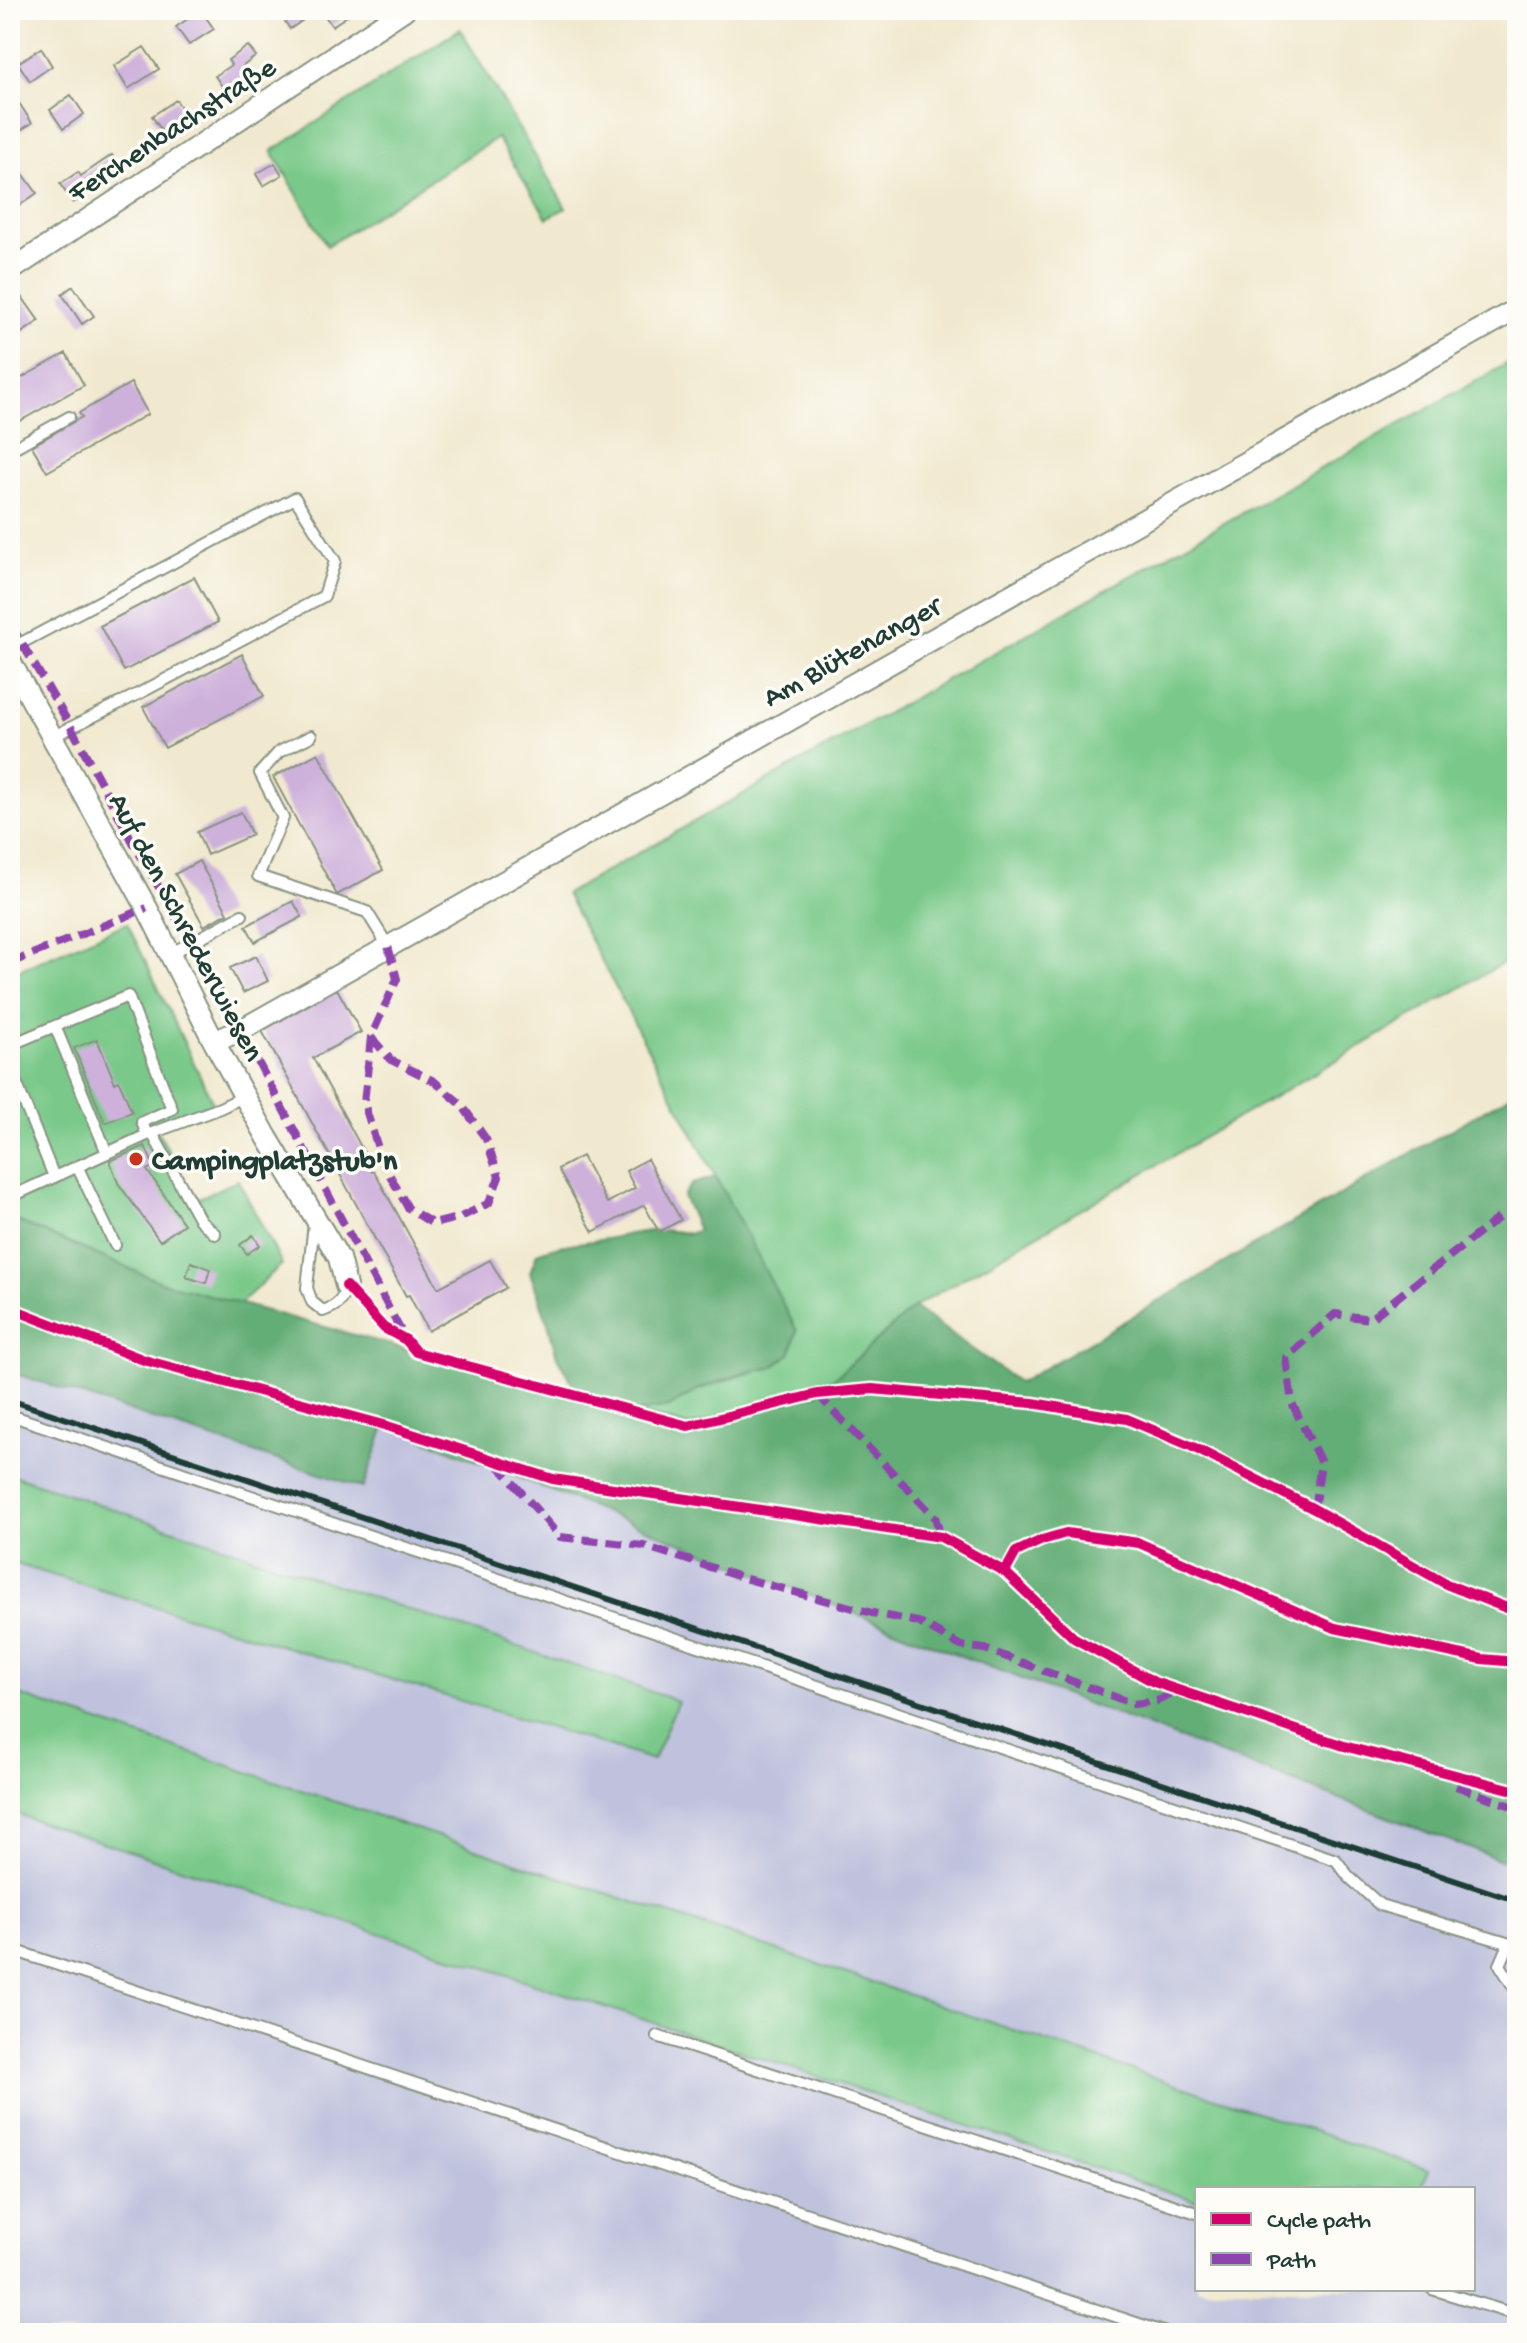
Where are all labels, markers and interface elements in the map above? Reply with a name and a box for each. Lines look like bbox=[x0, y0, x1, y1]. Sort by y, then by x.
street label: Ferchenbachstraße bbox=[62, 51, 284, 213]
street label: Am Blütenanger bbox=[758, 589, 950, 717]
street label: Auf den Schrederwiesen bbox=[99, 788, 270, 1068]
place label: Campingplatzstub'n bbox=[152, 1146, 398, 1181]
marker: Campingplatzstub'n bbox=[127, 1150, 145, 1168]
legend bbox=[1195, 2187, 1475, 2291]
text: Cycle path bbox=[1267, 2208, 1371, 2237]
text: Path bbox=[1266, 2248, 1316, 2277]

